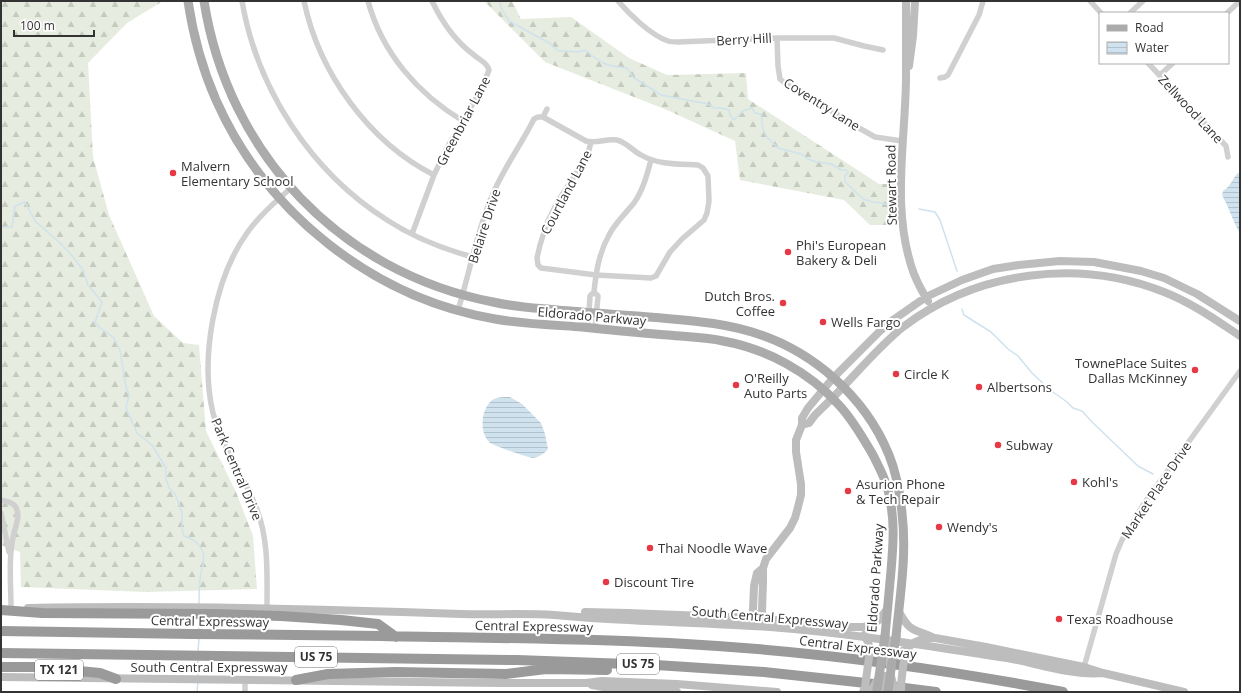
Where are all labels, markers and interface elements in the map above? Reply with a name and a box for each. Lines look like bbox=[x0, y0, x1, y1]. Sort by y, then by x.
scale bar bbox=[14, 12, 94, 38]
legend bbox=[1099, 12, 1229, 64]
text: 100 m bbox=[20, 17, 55, 34]
text: Road bbox=[1135, 19, 1164, 36]
street label: Berry Hill bbox=[716, 29, 772, 49]
text: Water bbox=[1135, 39, 1169, 56]
street label: Zellwood Lane bbox=[1155, 71, 1227, 147]
street label: Greenbriar Lane bbox=[432, 73, 494, 169]
street label: Coventry Lane bbox=[780, 73, 864, 135]
street label: Stewart Road bbox=[881, 144, 901, 226]
street label: Courtland Lane bbox=[536, 147, 596, 237]
place label: Malvern Elementary School bbox=[181, 157, 293, 190]
marker: Malvern Elementary School bbox=[168, 168, 178, 178]
street label: Belaire Drive bbox=[463, 186, 505, 266]
place label: Phi's European Bakery & Deli bbox=[796, 236, 886, 269]
marker: Phi's European Bakery & Deli bbox=[783, 247, 793, 257]
place label: Dutch Bros. Coffee bbox=[704, 287, 775, 320]
marker: Dutch Bros. Coffee bbox=[778, 298, 788, 308]
street label: Eldorado Parkway bbox=[537, 302, 648, 330]
place label: Wells Fargo bbox=[831, 313, 901, 331]
marker: Wells Fargo bbox=[818, 317, 828, 327]
place label: TownePlace Suites Dallas McKinney bbox=[1075, 354, 1187, 387]
place label: Circle K bbox=[904, 365, 949, 383]
marker: TownePlace Suites Dallas McKinney bbox=[1190, 365, 1200, 375]
place label: O'Reilly Auto Parts bbox=[744, 369, 807, 402]
marker: Circle K bbox=[891, 369, 901, 379]
place label: Albertsons bbox=[987, 378, 1052, 396]
marker: O'Reilly Auto Parts bbox=[731, 380, 741, 390]
marker: Albertsons bbox=[974, 382, 984, 392]
street label: Park Central Drive bbox=[207, 415, 267, 523]
place label: Subway bbox=[1006, 436, 1053, 454]
street label: Market Place Drive bbox=[1117, 438, 1195, 542]
marker: Subway bbox=[993, 440, 1003, 450]
place label: Kohl's bbox=[1082, 473, 1118, 491]
place label: Asurion Phone & Tech Repair bbox=[856, 475, 945, 508]
marker: Kohl's bbox=[1069, 477, 1079, 487]
marker: Asurion Phone & Tech Repair bbox=[843, 486, 853, 496]
place label: Wendy's bbox=[947, 518, 998, 536]
marker: Wendy's bbox=[934, 522, 944, 532]
street label: Eldorado Parkway bbox=[862, 523, 888, 633]
place label: Thai Noodle Wave bbox=[658, 539, 767, 557]
marker: Thai Noodle Wave bbox=[645, 543, 655, 553]
place label: Discount Tire bbox=[614, 573, 694, 591]
marker: Discount Tire bbox=[601, 577, 611, 587]
street label: South Central Expressway bbox=[691, 601, 849, 633]
place label: Texas Roadhouse bbox=[1067, 610, 1173, 628]
street label: Central Expressway bbox=[151, 611, 270, 631]
marker: Texas Roadhouse bbox=[1054, 614, 1064, 624]
street label: Central Expressway bbox=[475, 616, 594, 636]
street label: Central Expressway bbox=[798, 631, 918, 663]
road number: US 75 bbox=[295, 647, 337, 667]
road number: US 75 bbox=[617, 654, 659, 674]
street label: South Central Expressway bbox=[131, 658, 288, 676]
road number: TX 121 bbox=[35, 660, 83, 680]

